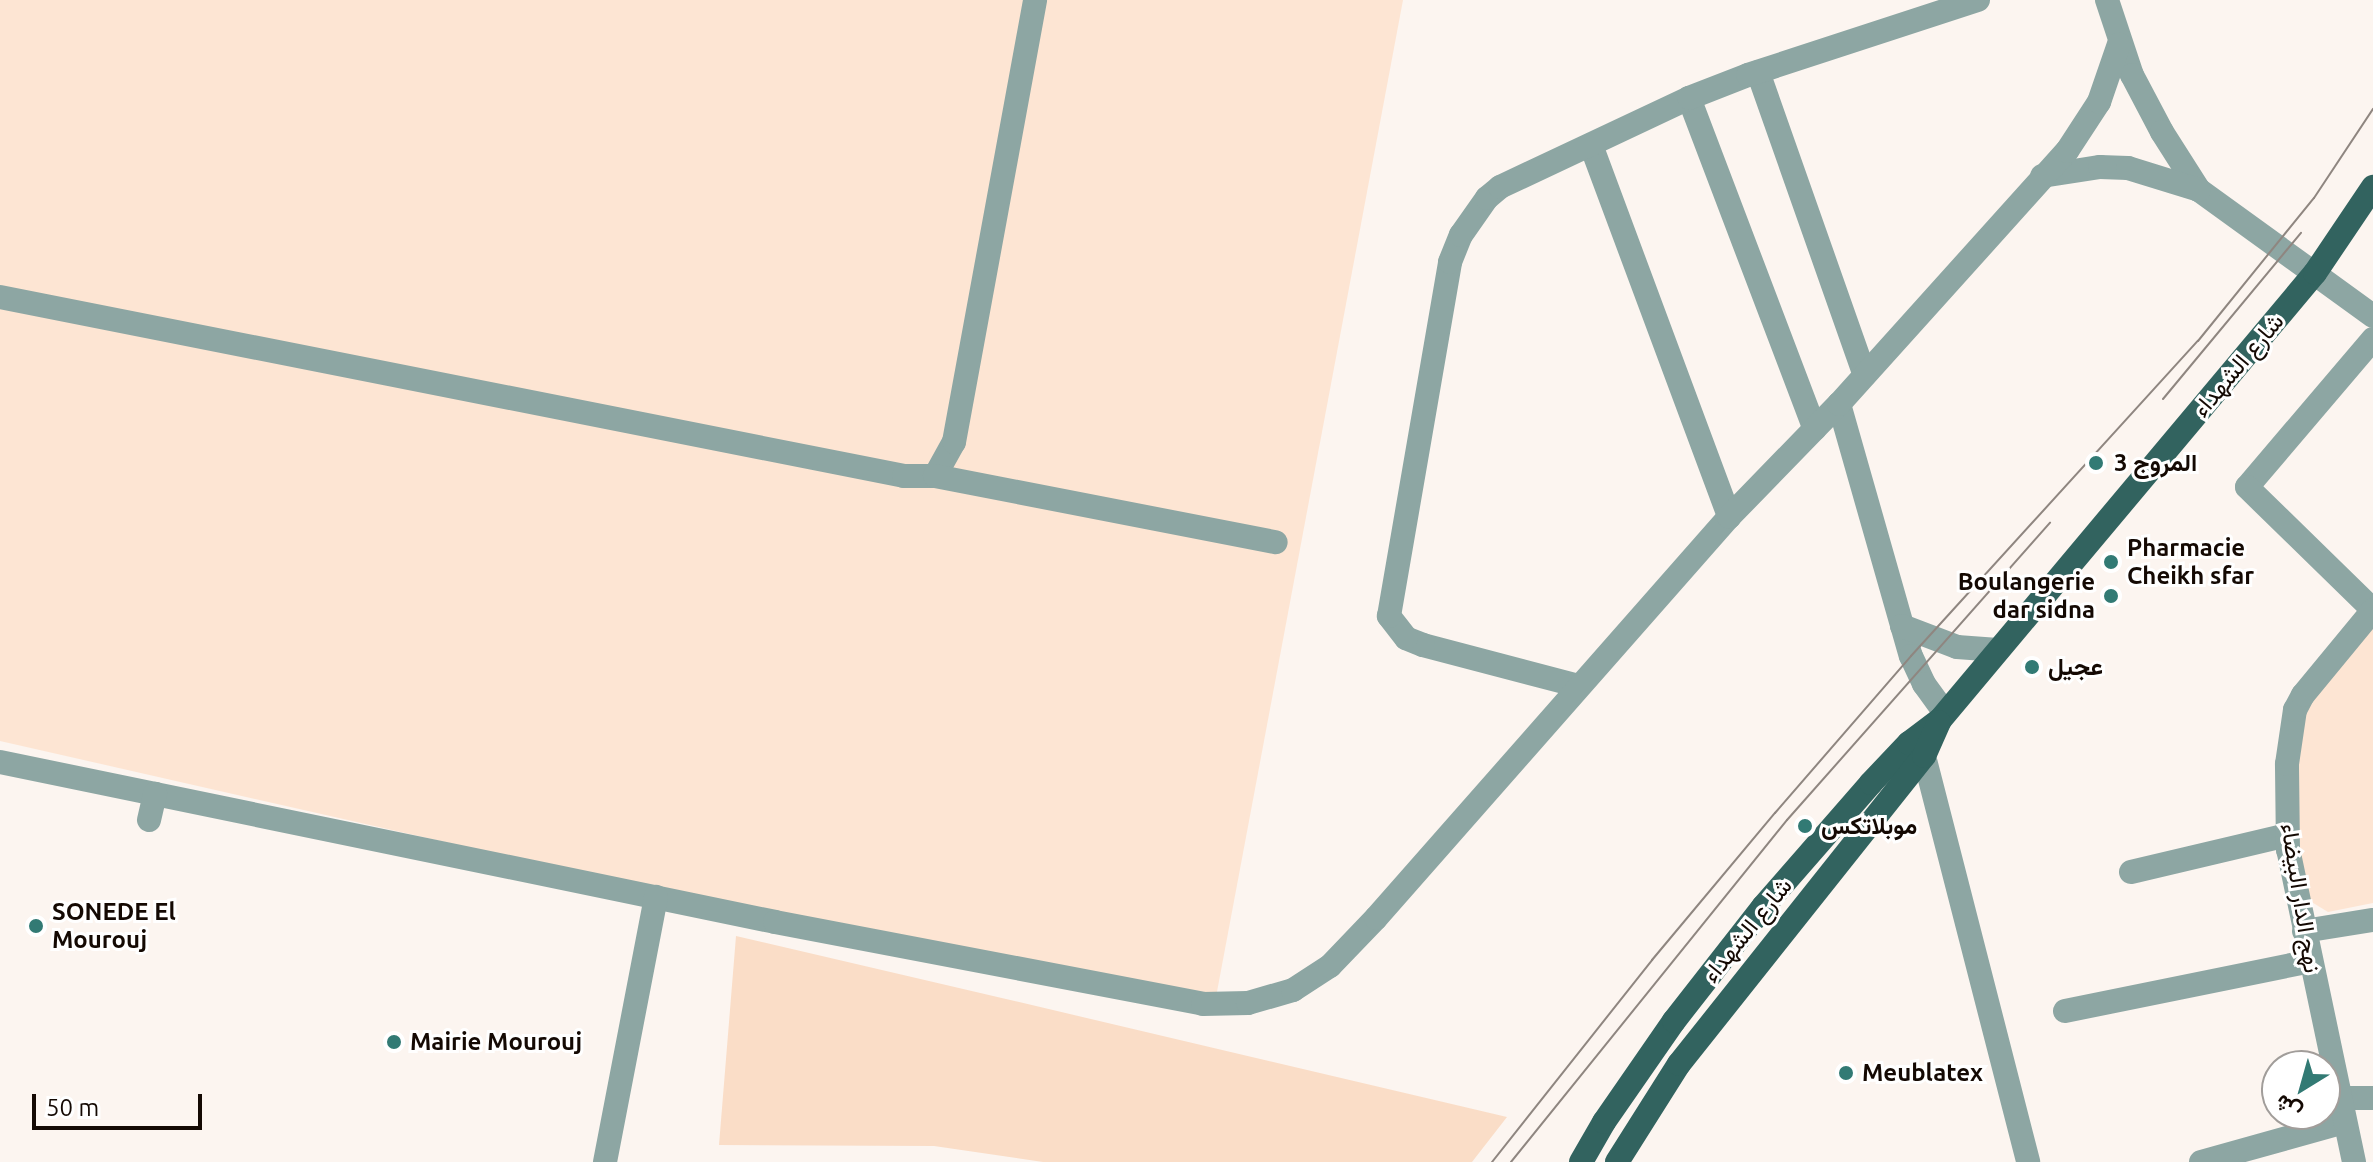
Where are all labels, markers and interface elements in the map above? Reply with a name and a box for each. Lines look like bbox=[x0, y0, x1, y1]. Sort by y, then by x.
street label: شارع الشهداء bbox=[2186, 307, 2290, 423]
place label: المروج 3 bbox=[2114, 449, 2197, 477]
marker: المروج 3 bbox=[2085, 452, 2107, 474]
place label: Pharmacie Cheikh sfar bbox=[2127, 534, 2254, 590]
marker: Pharmacie Cheikh sfar bbox=[2102, 553, 2120, 571]
place label: Boulangerie dar sidna bbox=[1958, 568, 2095, 624]
marker: Boulangerie dar sidna bbox=[2102, 587, 2120, 605]
place label: عجيل bbox=[2048, 653, 2103, 681]
marker: عجيل bbox=[2023, 658, 2041, 676]
place label: موبلاتكس bbox=[1821, 812, 1917, 840]
marker: موبلاتكس bbox=[1796, 817, 1814, 835]
street label: نهج الدار البيضاء bbox=[2275, 821, 2327, 975]
street label: شارع الشهداء bbox=[1696, 872, 1798, 988]
place label: SONEDE El Mourouj bbox=[52, 898, 176, 954]
marker: SONEDE El Mourouj bbox=[27, 917, 45, 935]
place label: Mairie Mourouj bbox=[410, 1028, 582, 1056]
marker: Mairie Mourouj bbox=[385, 1033, 403, 1051]
north arrow bbox=[2261, 1050, 2341, 1130]
place label: Meublatex bbox=[1862, 1059, 1983, 1087]
marker: Meublatex bbox=[1837, 1064, 1855, 1082]
scale bar bbox=[36, 1078, 206, 1128]
text: ش bbox=[2269, 1090, 2306, 1126]
text: 50 m bbox=[46, 1094, 99, 1121]

